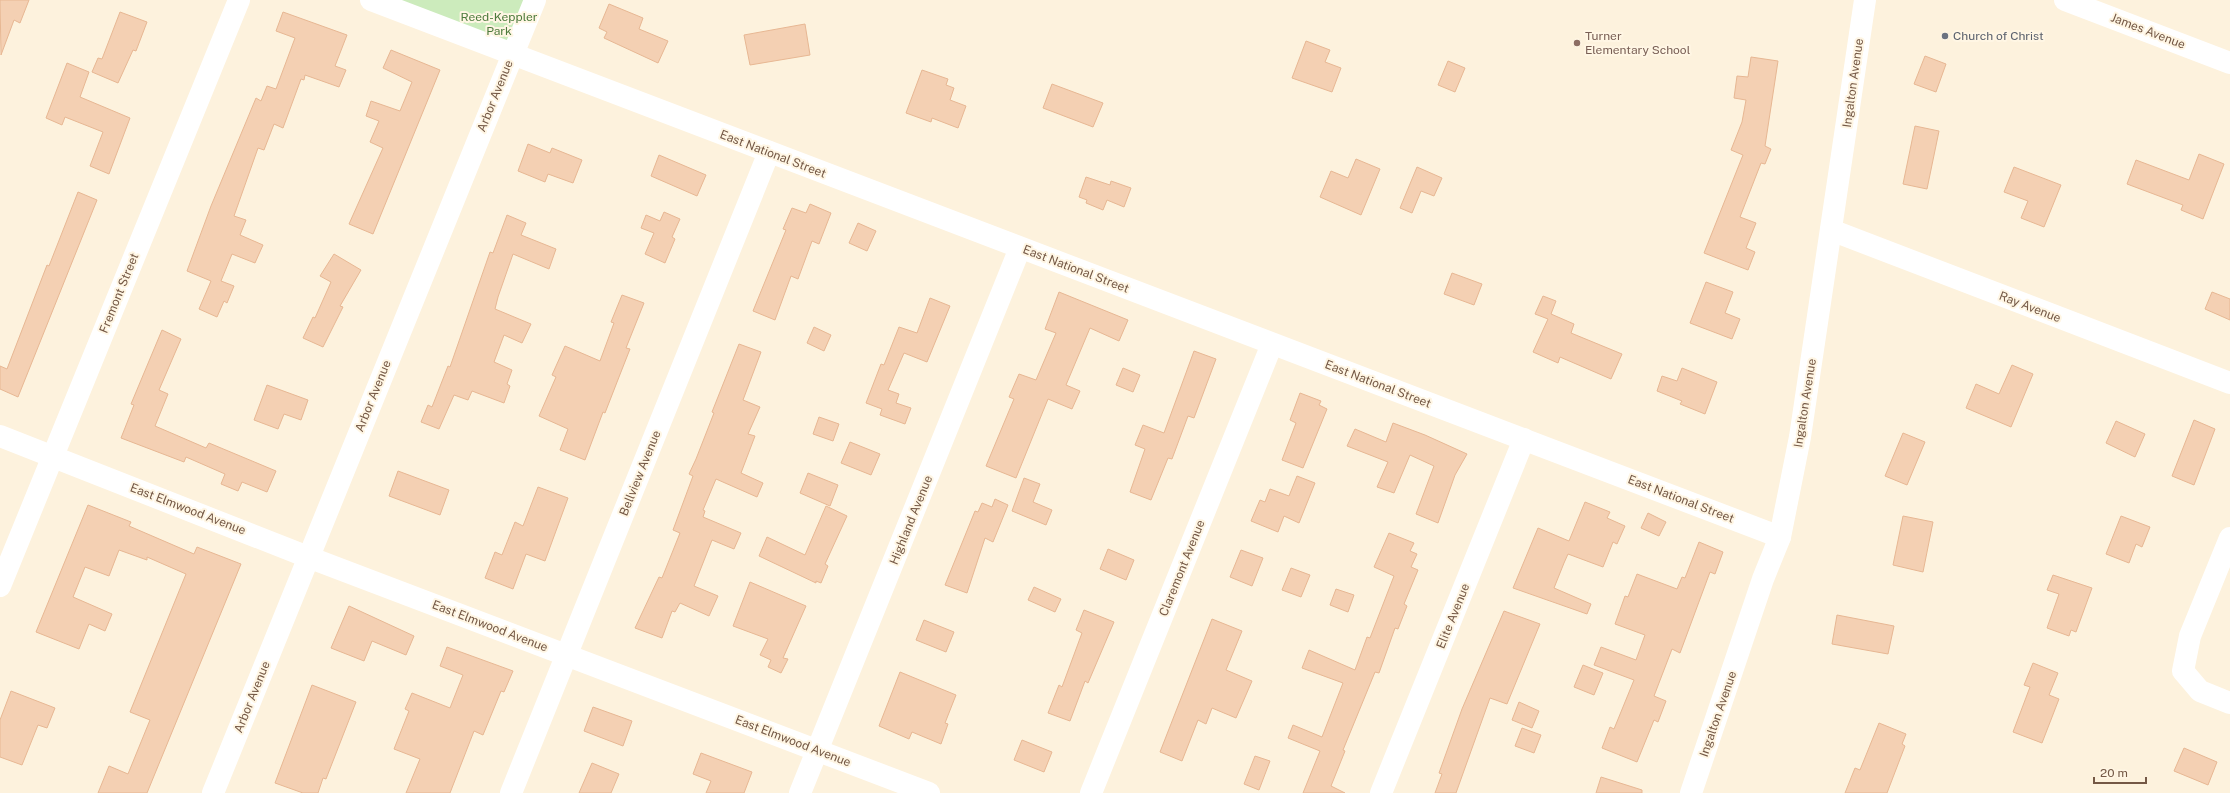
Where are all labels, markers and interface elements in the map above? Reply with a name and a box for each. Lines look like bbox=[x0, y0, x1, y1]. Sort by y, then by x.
park label: Reed-Keppler Park bbox=[461, 10, 538, 38]
street label: James Avenue bbox=[2109, 10, 2187, 52]
place label: Turner Elementary School bbox=[1585, 29, 1691, 57]
place label: Church of Christ bbox=[1953, 29, 2044, 43]
marker: Church of Christ bbox=[1940, 31, 1950, 41]
street label: Ingalton Avenue bbox=[1840, 37, 1866, 128]
marker: Turner Elementary School bbox=[1572, 38, 1582, 48]
street label: Arbor Avenue bbox=[474, 58, 516, 134]
street label: East National Street bbox=[718, 127, 828, 181]
street label: East National Street bbox=[1021, 242, 1131, 296]
street label: Fremont Street bbox=[97, 251, 142, 335]
street label: Ray Avenue bbox=[1997, 289, 2063, 325]
street label: East National Street bbox=[1323, 357, 1433, 411]
street label: Ingalton Avenue bbox=[1791, 357, 1819, 448]
street label: Arbor Avenue bbox=[352, 358, 394, 434]
street label: Bellview Avenue bbox=[616, 428, 664, 518]
street label: East National Street bbox=[1626, 472, 1736, 526]
street label: Highland Avenue bbox=[887, 473, 935, 567]
street label: East Elmwood Avenue bbox=[128, 480, 248, 538]
street label: Claremont Avenue bbox=[1156, 518, 1208, 618]
street label: Elite Avenue bbox=[1434, 581, 1473, 651]
street label: East Elmwood Avenue bbox=[430, 597, 550, 655]
street label: Arbor Avenue bbox=[231, 659, 273, 735]
street label: Ingalton Avenue bbox=[1697, 669, 1739, 759]
street label: East Elmwood Avenue bbox=[733, 712, 853, 770]
scale bar bbox=[2094, 759, 2146, 785]
text: 20 m bbox=[2100, 766, 2128, 780]

